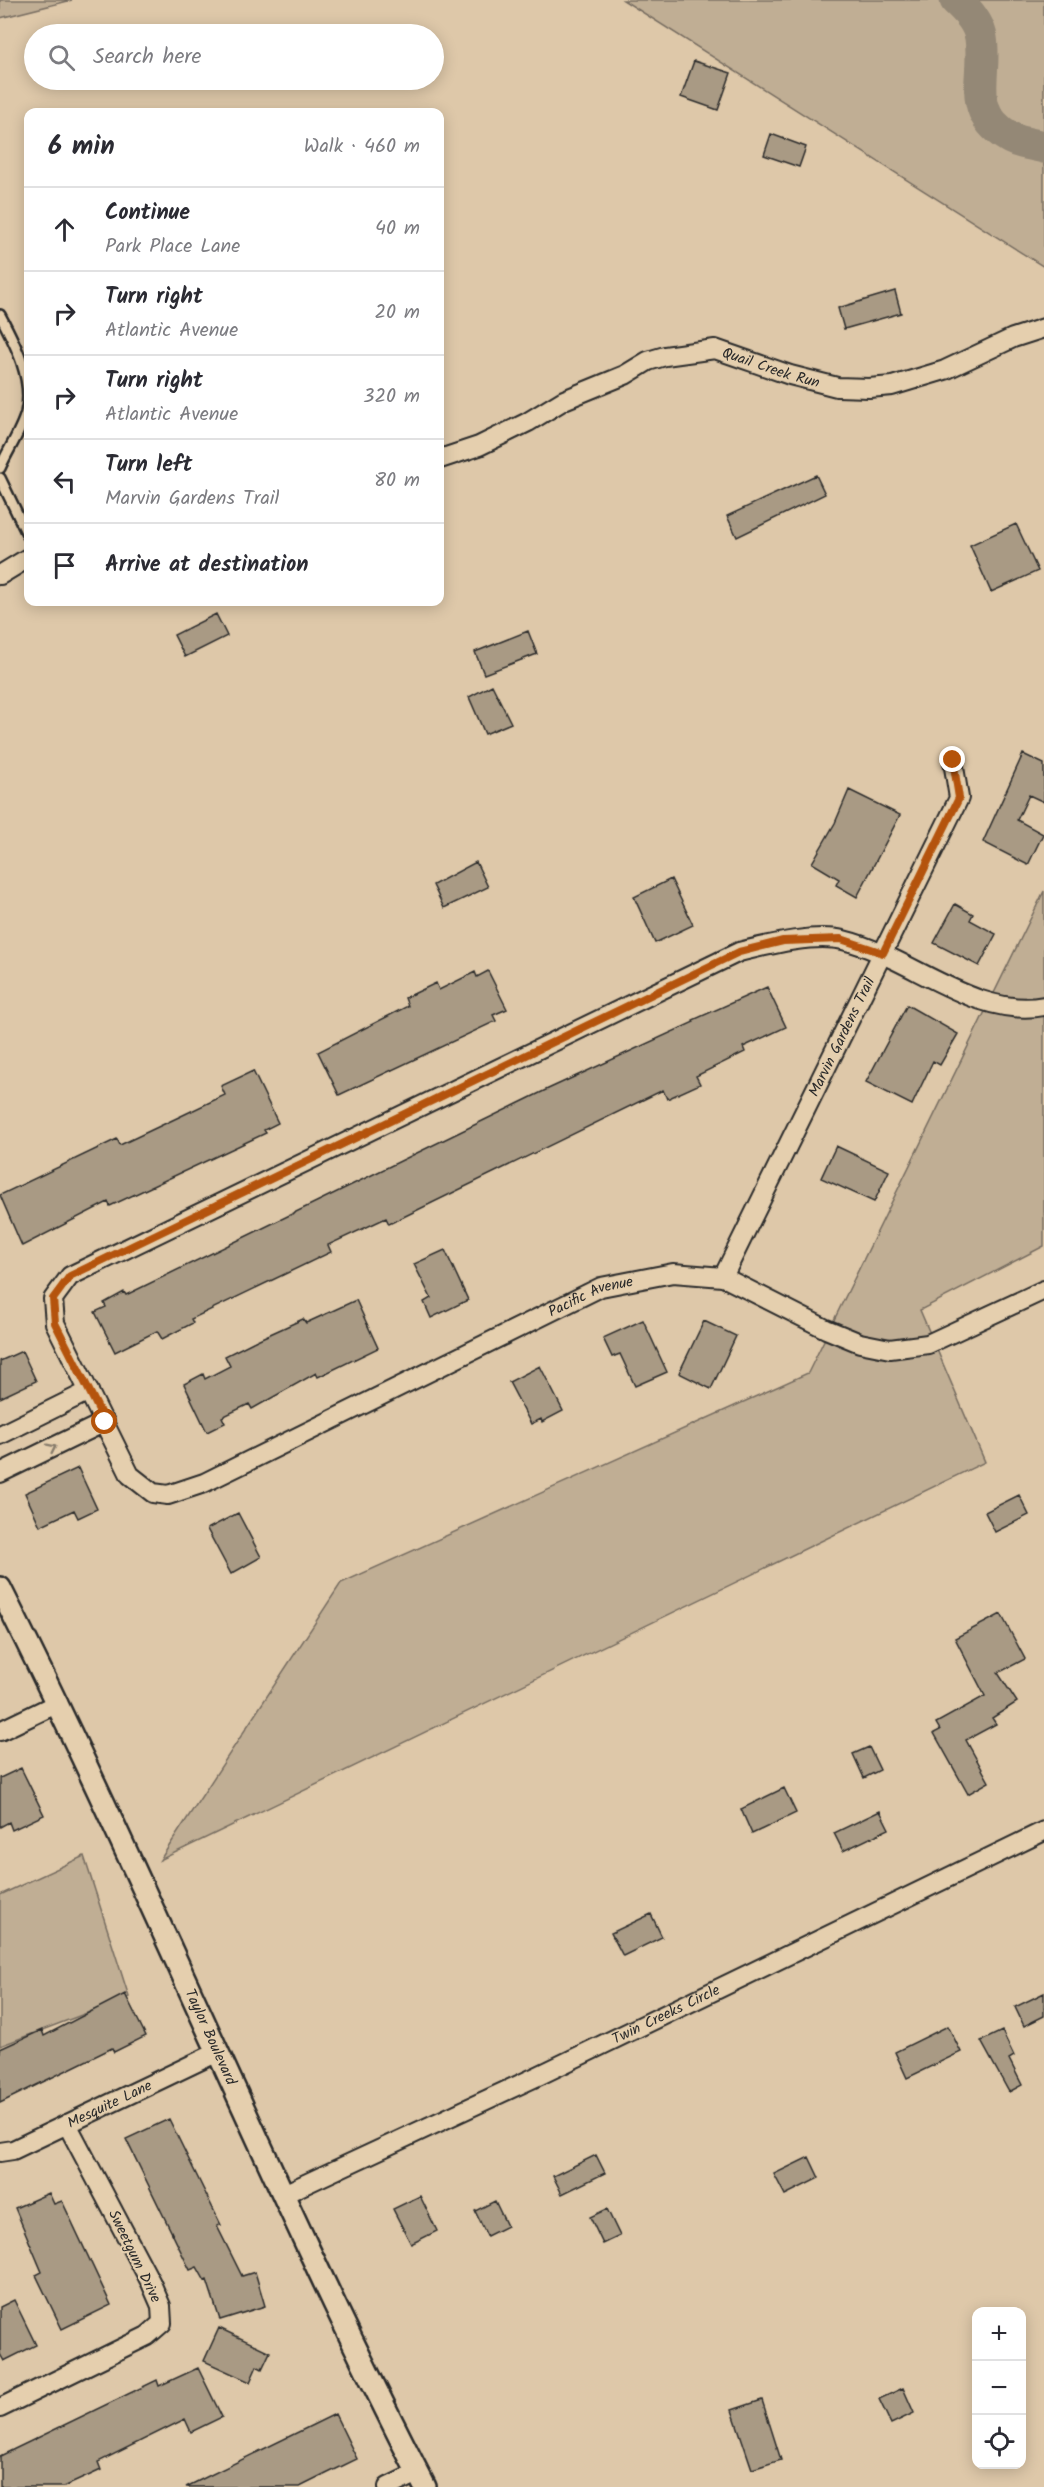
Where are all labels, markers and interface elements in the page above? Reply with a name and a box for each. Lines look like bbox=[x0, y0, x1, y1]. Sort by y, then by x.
search box bbox=[24, 24, 444, 90]
text: Search here bbox=[93, 40, 201, 75]
icon: search bbox=[45, 41, 78, 74]
text: 6 min bbox=[48, 126, 115, 168]
text: Walk · 460 m bbox=[304, 131, 420, 163]
text: Continue bbox=[105, 196, 190, 231]
icon: ahead bbox=[48, 213, 81, 246]
text: 40 m bbox=[375, 213, 420, 245]
text: Park Place Lane bbox=[105, 231, 240, 263]
text: Turn right bbox=[105, 280, 203, 315]
icon: right bbox=[48, 297, 81, 330]
text: 20 m bbox=[374, 297, 420, 329]
text: Atlantic Avenue bbox=[105, 315, 238, 347]
street label: Quail Creek Run bbox=[719, 341, 822, 395]
text: Turn right bbox=[105, 364, 203, 399]
icon: right bbox=[48, 381, 81, 414]
text: 320 m bbox=[363, 381, 420, 413]
text: Atlantic Avenue bbox=[105, 399, 238, 431]
text: Turn left bbox=[105, 448, 192, 483]
icon: left bbox=[48, 465, 81, 498]
text: 80 m bbox=[374, 465, 420, 497]
text: Marvin Gardens Trail bbox=[105, 483, 279, 515]
text: Arrive at destination bbox=[105, 548, 308, 583]
icon: arrive bbox=[48, 549, 81, 582]
route end bbox=[939, 746, 965, 772]
street label: Marvin Gardens Trail bbox=[803, 973, 882, 1101]
street label: Pacific Avenue bbox=[544, 1270, 636, 1324]
route start bbox=[91, 1408, 117, 1434]
one-way arrow bbox=[46, 1443, 57, 1455]
street label: Twin Creeks Circle bbox=[608, 1979, 724, 2051]
street label: Taylor Boulevard bbox=[178, 1985, 243, 2090]
street label: Mesquite Lane bbox=[63, 2074, 157, 2135]
street label: Sweetgum Drive bbox=[101, 2206, 167, 2307]
map controls bbox=[972, 2307, 1026, 2469]
button: + bbox=[972, 2307, 1026, 2361]
button: − bbox=[972, 2361, 1026, 2415]
button: locate bbox=[972, 2415, 1026, 2469]

